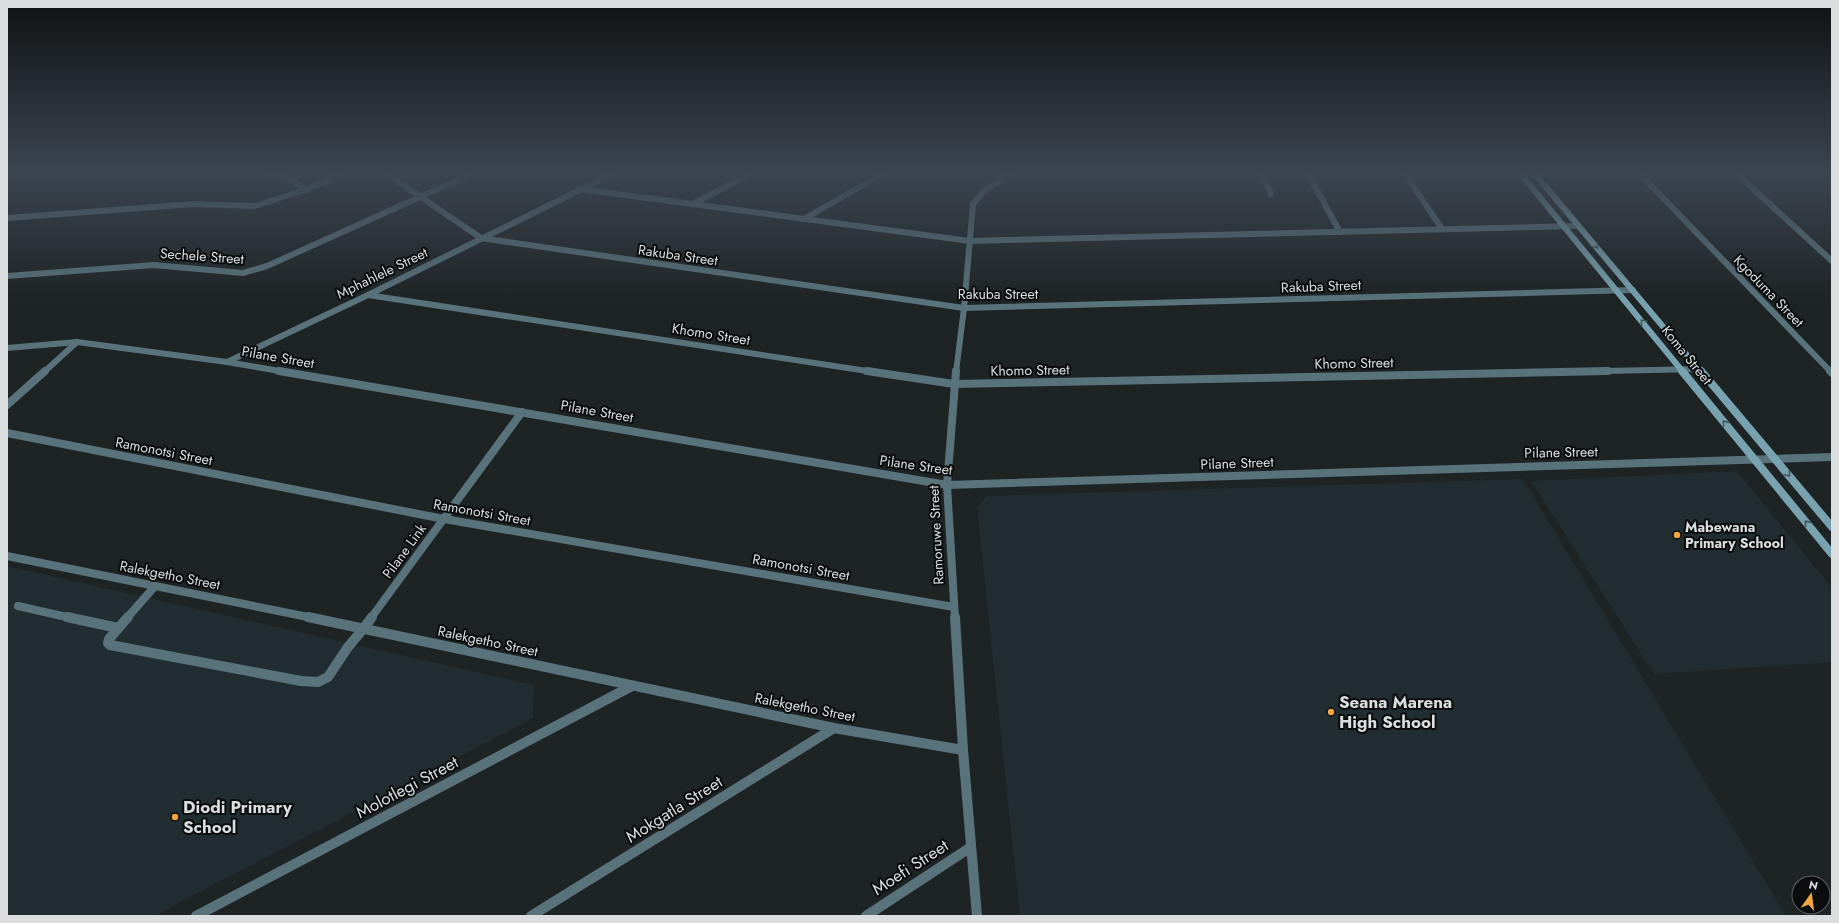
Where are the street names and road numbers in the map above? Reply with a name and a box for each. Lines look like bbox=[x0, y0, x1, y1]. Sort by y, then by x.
street label: Rakuba Street bbox=[637, 240, 720, 271]
street label: Mphahlele Street bbox=[333, 242, 432, 304]
street label: Sechele Street bbox=[159, 243, 245, 269]
street label: Kgoduma Street bbox=[1729, 250, 1809, 332]
street label: Rakuba Street bbox=[1281, 275, 1362, 297]
street label: Rakuba Street bbox=[958, 284, 1039, 304]
street label: Khomo Street bbox=[670, 318, 752, 350]
street label: Koma Street bbox=[1657, 321, 1717, 389]
street label: Pilane Street bbox=[240, 341, 317, 373]
street label: Khomo Street bbox=[1314, 352, 1394, 374]
street label: Khomo Street bbox=[990, 359, 1070, 381]
street label: Pilane Street bbox=[559, 395, 636, 427]
street label: Ramonotsi Street bbox=[114, 432, 215, 470]
street label: Pilane Street bbox=[1524, 441, 1599, 463]
street label: Pilane Street bbox=[878, 450, 954, 480]
street label: Pilane Street bbox=[1200, 452, 1275, 474]
street label: Ramoruwe Street bbox=[923, 484, 949, 585]
street label: Ramonotsi Street bbox=[432, 494, 533, 530]
street label: Pilane Link bbox=[377, 519, 431, 583]
street label: Ramonotsi Street bbox=[751, 549, 852, 585]
street label: Ralekgetho Street bbox=[118, 555, 223, 595]
street label: Ralekgetho Street bbox=[436, 621, 541, 662]
street label: Ralekgetho Street bbox=[753, 687, 858, 727]
street label: Molotlegi Street bbox=[352, 750, 462, 824]
street label: Mokgatla Street bbox=[621, 770, 727, 848]
street label: Moefi Street bbox=[867, 833, 953, 901]

